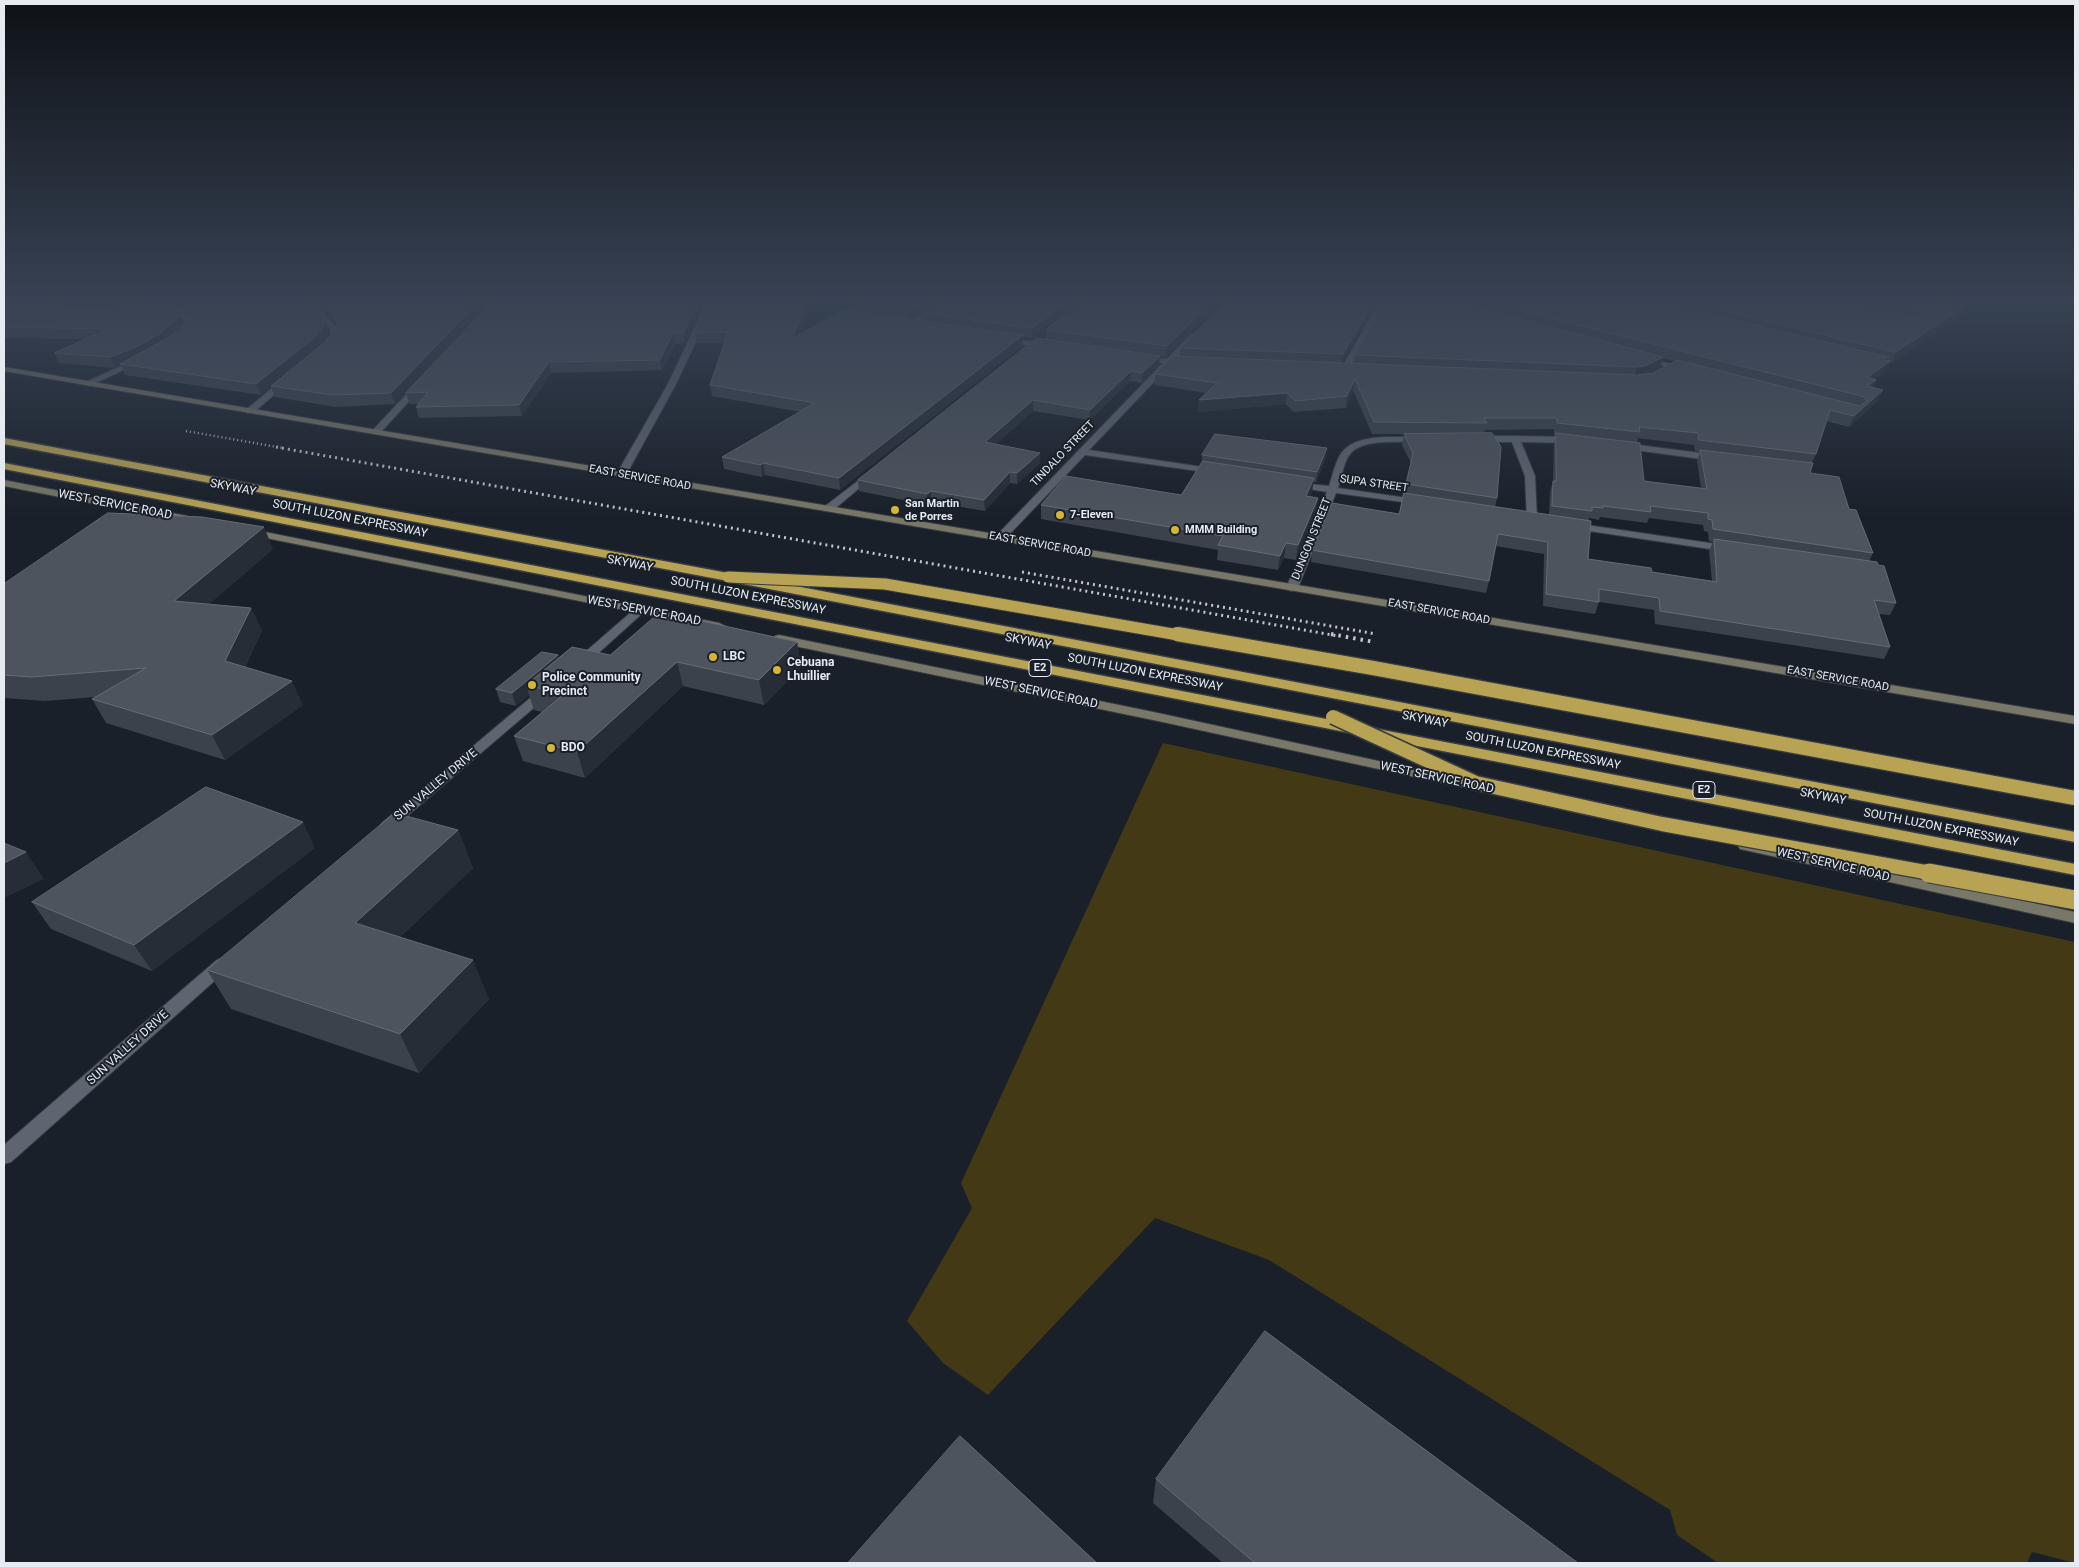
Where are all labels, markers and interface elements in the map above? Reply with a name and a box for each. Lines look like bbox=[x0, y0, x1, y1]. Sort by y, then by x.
street label: TINDALO STREET bbox=[1028, 418, 1098, 490]
street label: EAST SERVICE ROAD bbox=[588, 463, 692, 493]
street label: SUPA STREET bbox=[1339, 473, 1409, 495]
street label: SKYWAY bbox=[209, 476, 257, 500]
street label: WEST SERVICE ROAD bbox=[57, 487, 173, 523]
street label: DUNGON STREET bbox=[1290, 496, 1334, 582]
street label: SOUTH LUZON EXPRESSWAY bbox=[271, 497, 429, 541]
place label: San Martin de Porres bbox=[905, 497, 959, 523]
marker: San Martin de Porres bbox=[889, 504, 901, 516]
place label: 7-Eleven bbox=[1070, 508, 1113, 522]
marker: 7-Eleven bbox=[1054, 509, 1066, 521]
place label: MMM Building bbox=[1185, 523, 1257, 537]
marker: MMM Building bbox=[1169, 524, 1181, 536]
street label: EAST SERVICE ROAD bbox=[988, 530, 1092, 560]
street label: SKYWAY bbox=[606, 552, 654, 576]
street label: SOUTH LUZON EXPRESSWAY bbox=[669, 574, 827, 618]
street label: WEST SERVICE ROAD bbox=[586, 593, 702, 629]
street label: EAST SERVICE ROAD bbox=[1387, 597, 1491, 627]
street label: SKYWAY bbox=[1004, 630, 1052, 654]
place label: LBC bbox=[723, 650, 745, 664]
marker: LBC bbox=[707, 651, 719, 663]
street label: SOUTH LUZON EXPRESSWAY bbox=[1066, 651, 1224, 695]
place label: Cebuana Lhuillier bbox=[787, 656, 834, 684]
road number: E2 bbox=[1029, 660, 1051, 676]
marker: Cebuana Lhuillier bbox=[771, 664, 783, 676]
street label: EAST SERVICE ROAD bbox=[1786, 664, 1890, 694]
place label: Police Community Precinct bbox=[542, 671, 641, 699]
street label: WEST SERVICE ROAD bbox=[983, 674, 1099, 712]
marker: Police Community Precinct bbox=[526, 679, 538, 691]
street label: SKYWAY bbox=[1401, 708, 1449, 732]
street label: SOUTH LUZON EXPRESSWAY bbox=[1464, 729, 1622, 773]
place label: BDO bbox=[561, 741, 585, 755]
marker: BDO bbox=[545, 742, 557, 754]
street label: SUN VALLEY DRIVE bbox=[391, 746, 481, 824]
street label: WEST SERVICE ROAD bbox=[1379, 759, 1495, 797]
road number: E2 bbox=[1693, 782, 1715, 798]
street label: SKYWAY bbox=[1799, 785, 1847, 809]
street label: SOUTH LUZON EXPRESSWAY bbox=[1862, 806, 2020, 850]
street label: WEST SERVICE ROAD bbox=[1775, 845, 1891, 885]
street label: SUN VALLEY DRIVE bbox=[84, 1008, 172, 1088]

